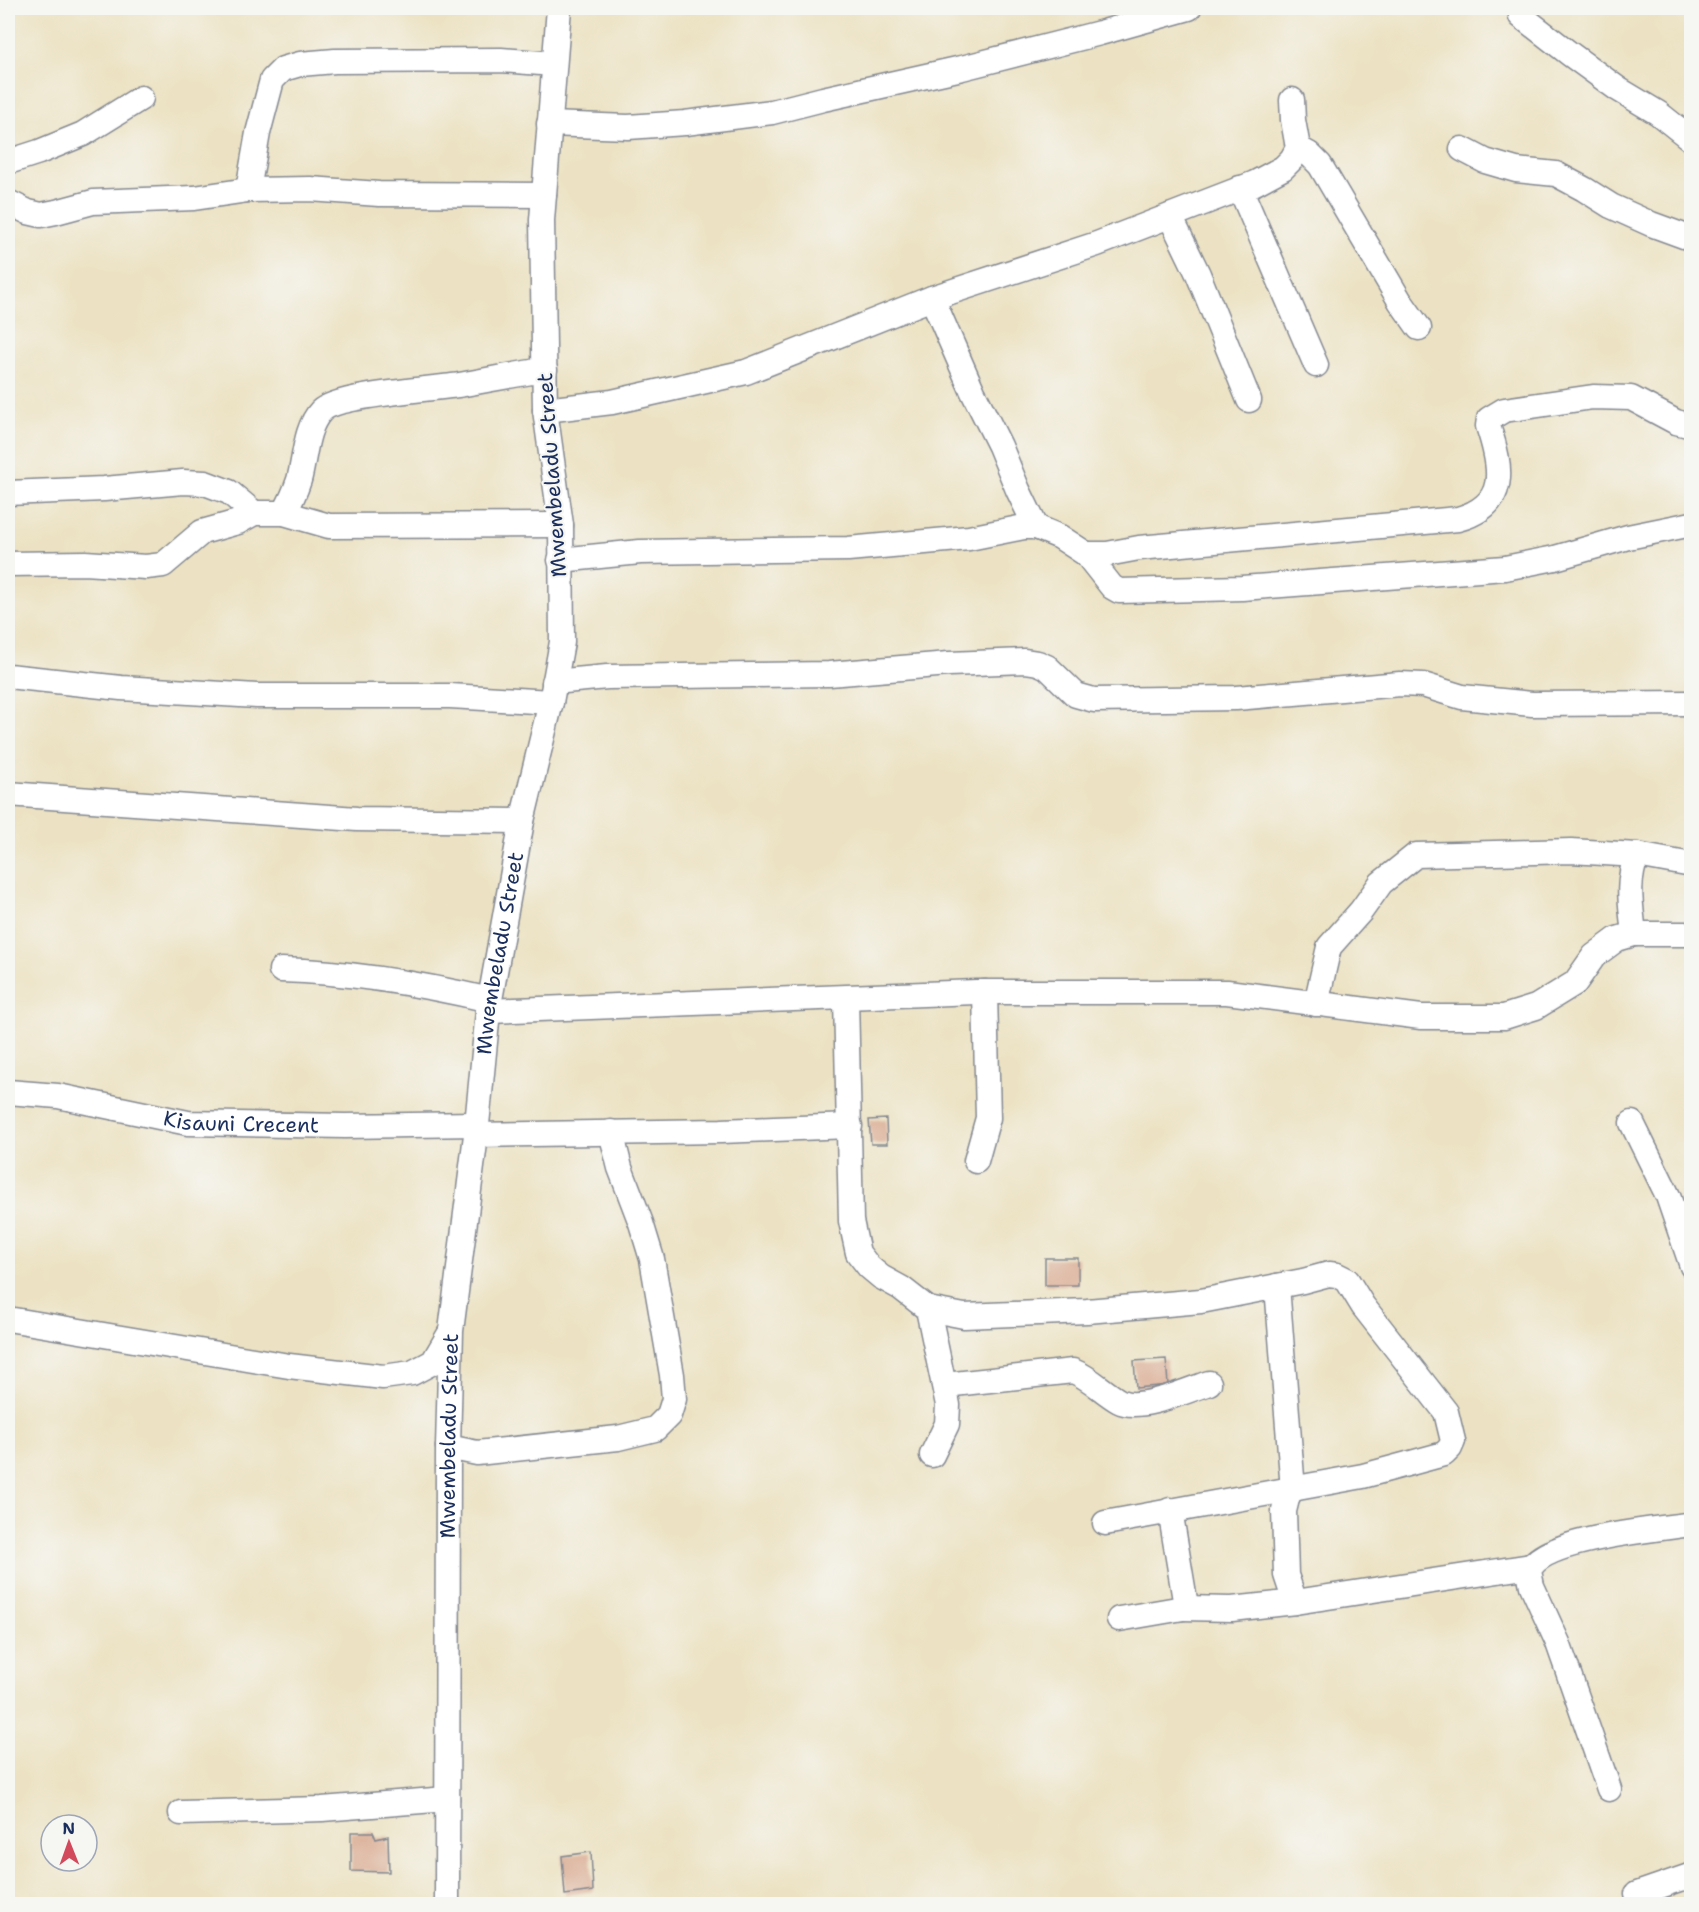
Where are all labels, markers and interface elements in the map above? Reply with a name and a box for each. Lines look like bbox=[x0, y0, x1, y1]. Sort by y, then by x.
street label: Mwembeladu Street bbox=[531, 372, 573, 578]
street label: Mwembeladu Street bbox=[470, 850, 530, 1056]
street label: Kisauni Crecent bbox=[161, 1104, 319, 1140]
street label: Mwembeladu Street bbox=[434, 1333, 465, 1539]
north arrow bbox=[39, 1813, 99, 1873]
text: N bbox=[62, 1818, 75, 1839]

